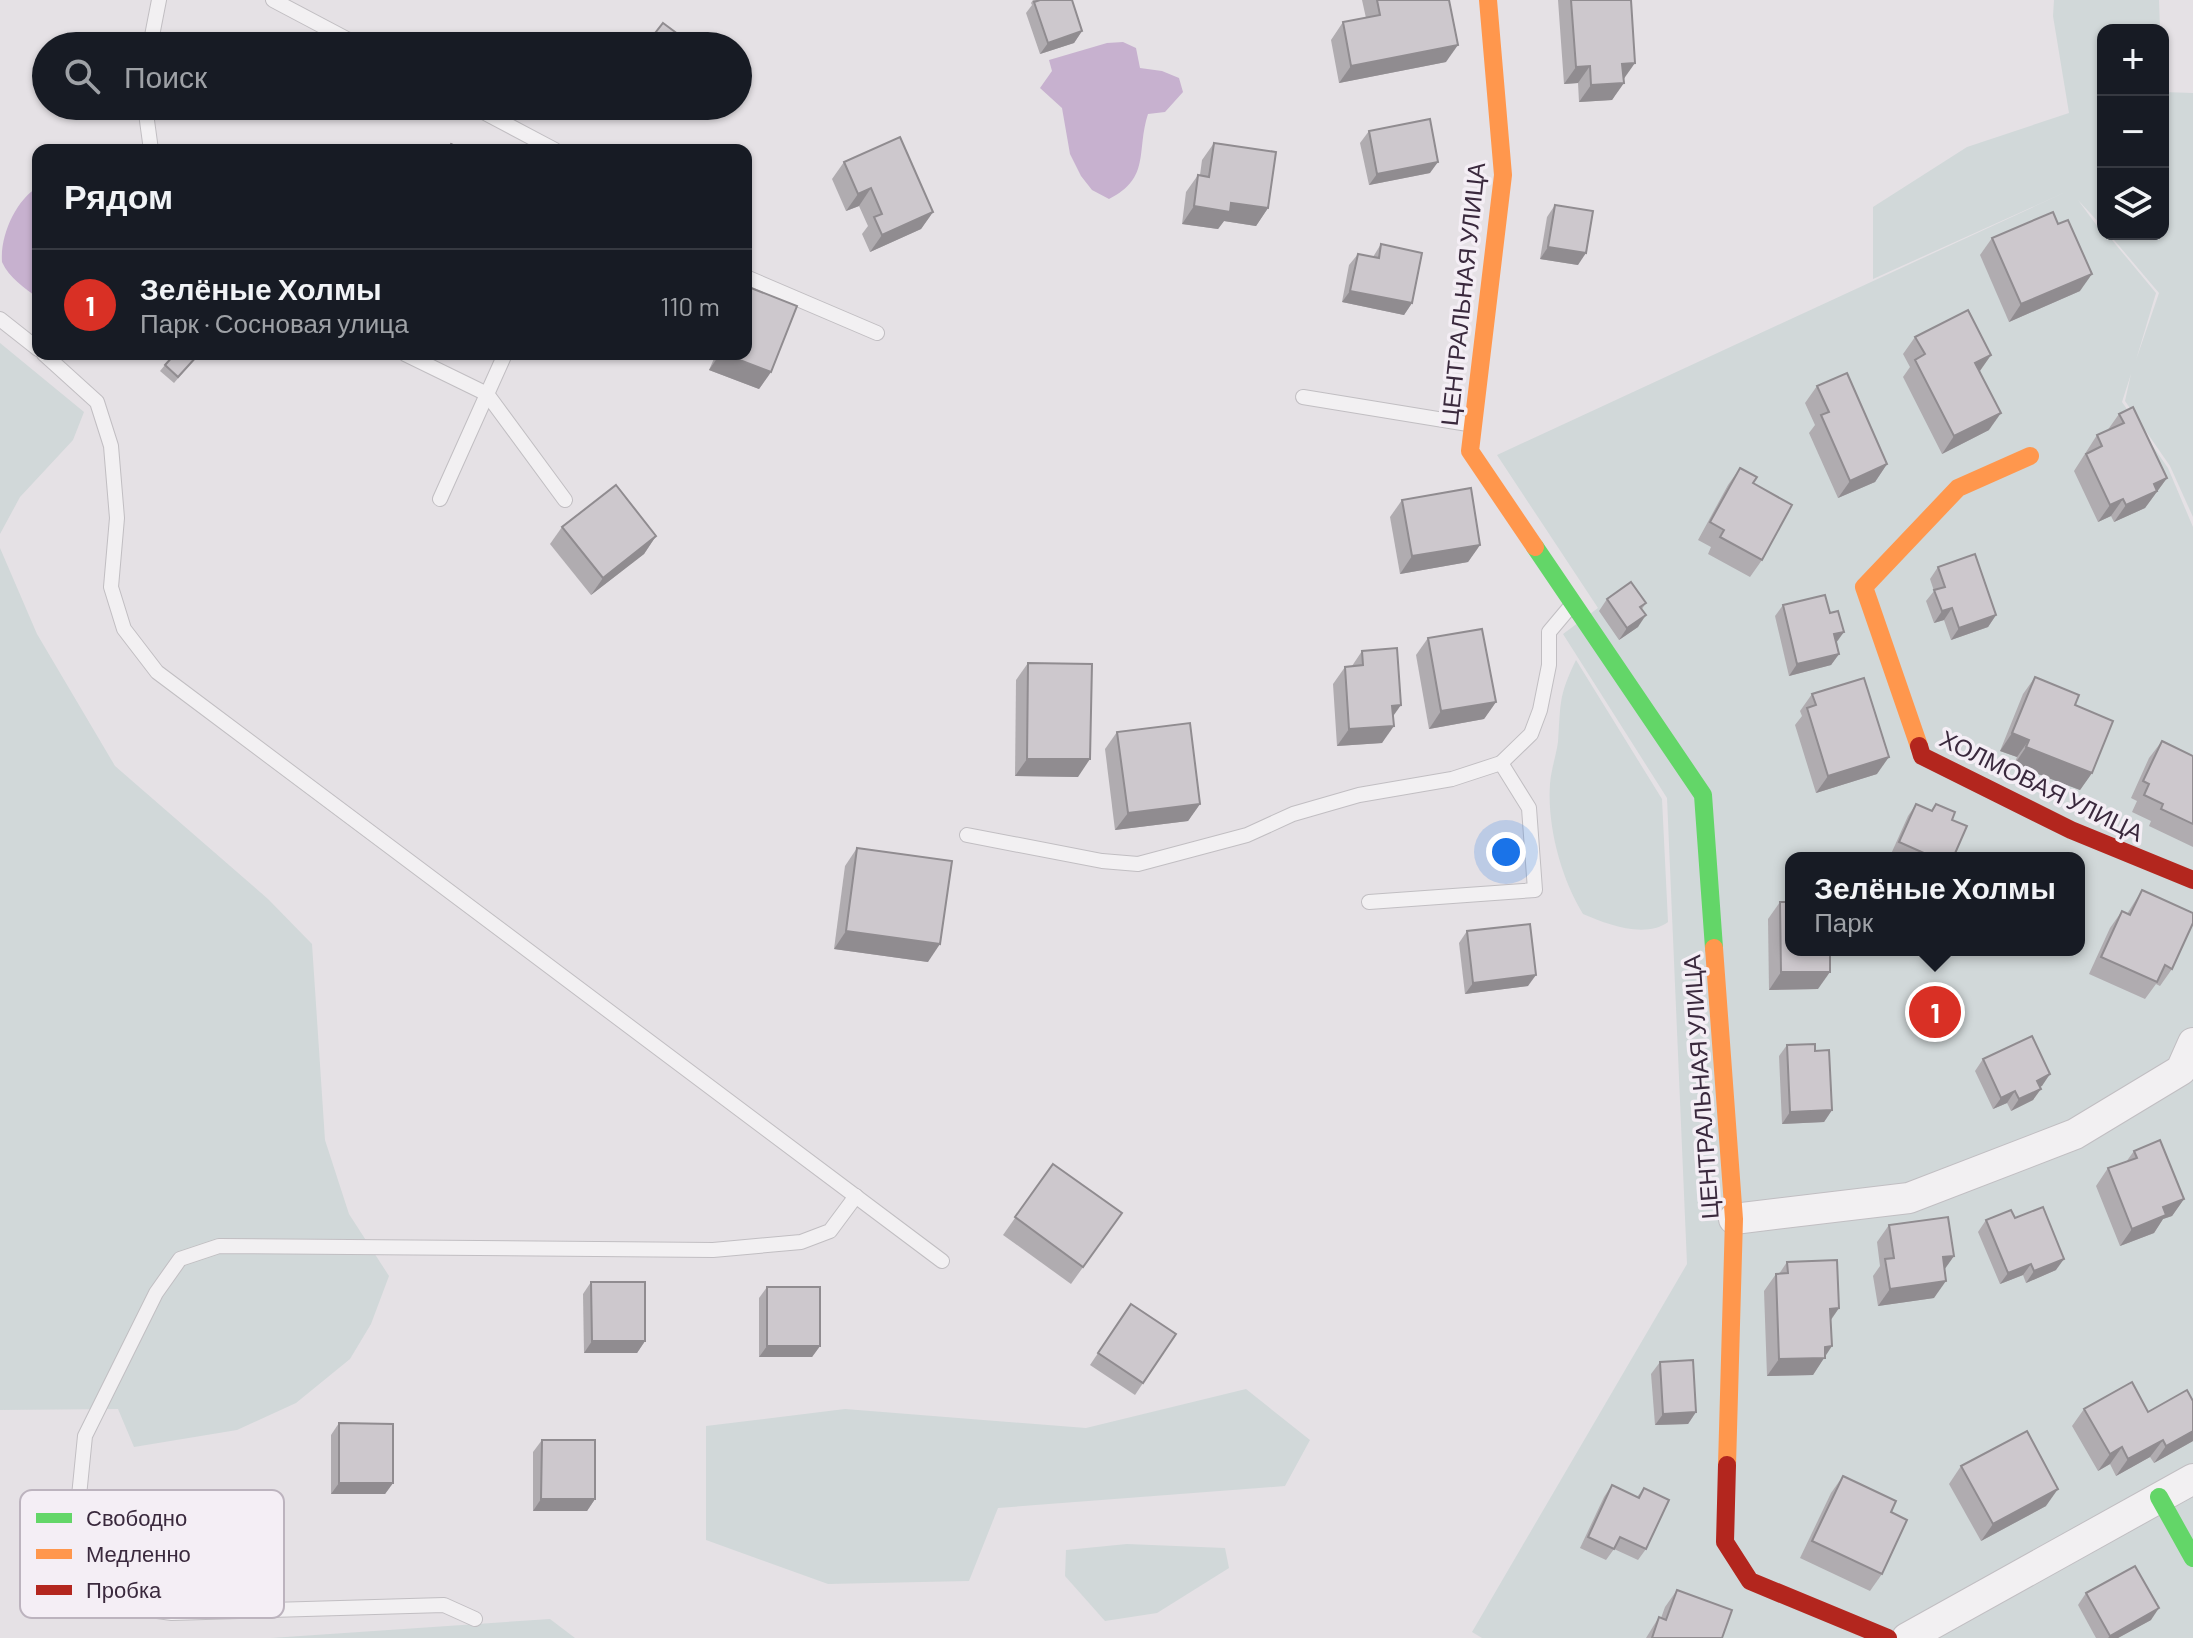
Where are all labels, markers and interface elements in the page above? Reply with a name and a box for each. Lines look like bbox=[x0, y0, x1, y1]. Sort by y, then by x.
map controls bbox=[2097, 24, 2169, 240]
button: + bbox=[2097, 24, 2169, 96]
search box bbox=[32, 32, 752, 120]
icon: search bbox=[60, 54, 104, 98]
text: Поиск bbox=[124, 58, 207, 94]
button: − bbox=[2097, 96, 2169, 168]
street label: ЦЕНТРАЛЬНАЯ УЛИЦА bbox=[1434, 161, 1490, 427]
button: layers bbox=[2097, 168, 2169, 240]
text: Рядом bbox=[64, 175, 173, 216]
text: Зелёные Холмы bbox=[140, 270, 382, 306]
text: 1 bbox=[85, 290, 95, 321]
text: 110 m bbox=[660, 290, 720, 321]
text: Парк · Сосновая улица bbox=[140, 307, 409, 338]
street label: ХОЛМОВАЯ УЛИЦА bbox=[1936, 723, 2148, 847]
your location bbox=[1486, 832, 1526, 872]
popup bbox=[1785, 852, 2085, 956]
text: Зелёные Холмы bbox=[1814, 869, 2056, 905]
text: Парк bbox=[1814, 906, 1873, 937]
street label: ЦЕНТРАЛЬНАЯ УЛИЦА bbox=[1676, 954, 1724, 1220]
pin: 1 bbox=[1909, 982, 1961, 1042]
legend bbox=[20, 1490, 284, 1618]
text: Свободно bbox=[86, 1504, 187, 1531]
text: Медленно bbox=[86, 1540, 191, 1567]
text: Пробка bbox=[86, 1576, 162, 1603]

